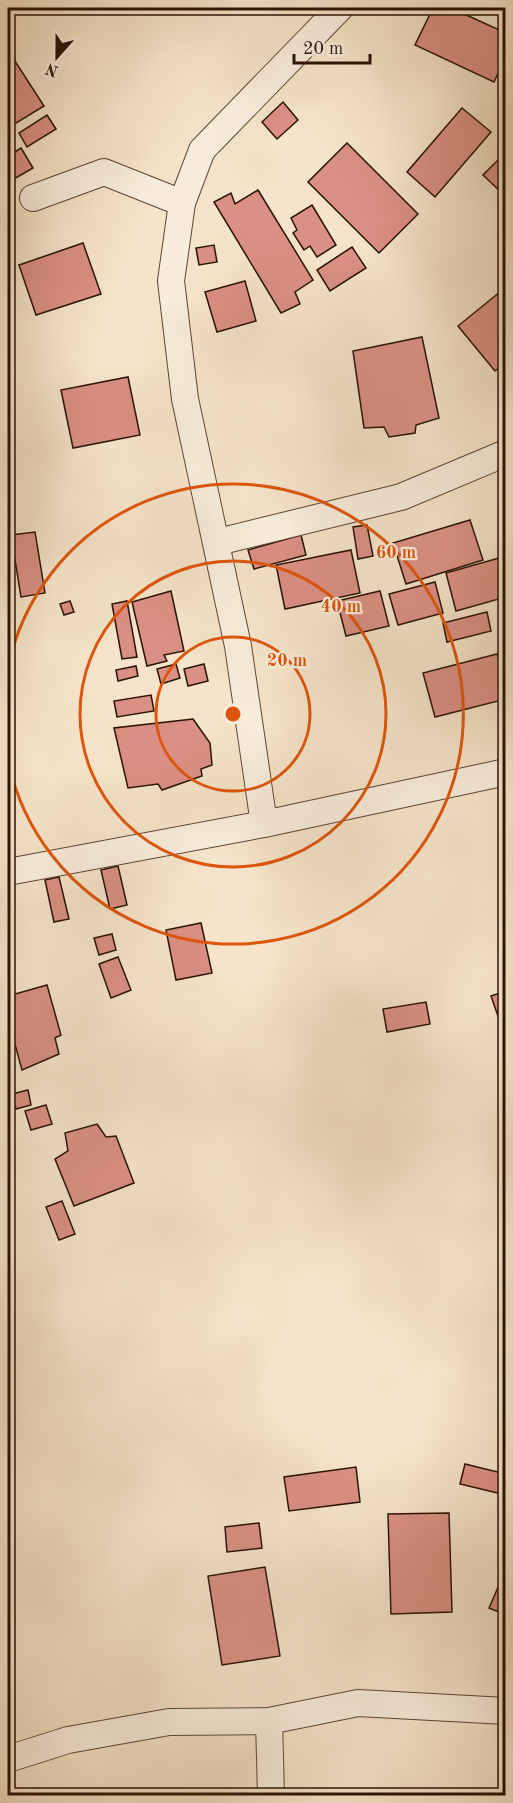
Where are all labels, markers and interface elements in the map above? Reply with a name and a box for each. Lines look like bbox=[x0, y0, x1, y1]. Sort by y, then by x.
north arrow bbox=[27, 27, 87, 87]
scale bar bbox=[294, 27, 370, 65]
text: 20 m bbox=[303, 40, 343, 58]
text: N bbox=[43, 59, 61, 79]
text: 60 m bbox=[376, 544, 416, 562]
text: 40 m bbox=[321, 598, 361, 616]
text: 20 m bbox=[267, 652, 307, 670]
centre of rings bbox=[223, 704, 243, 724]

